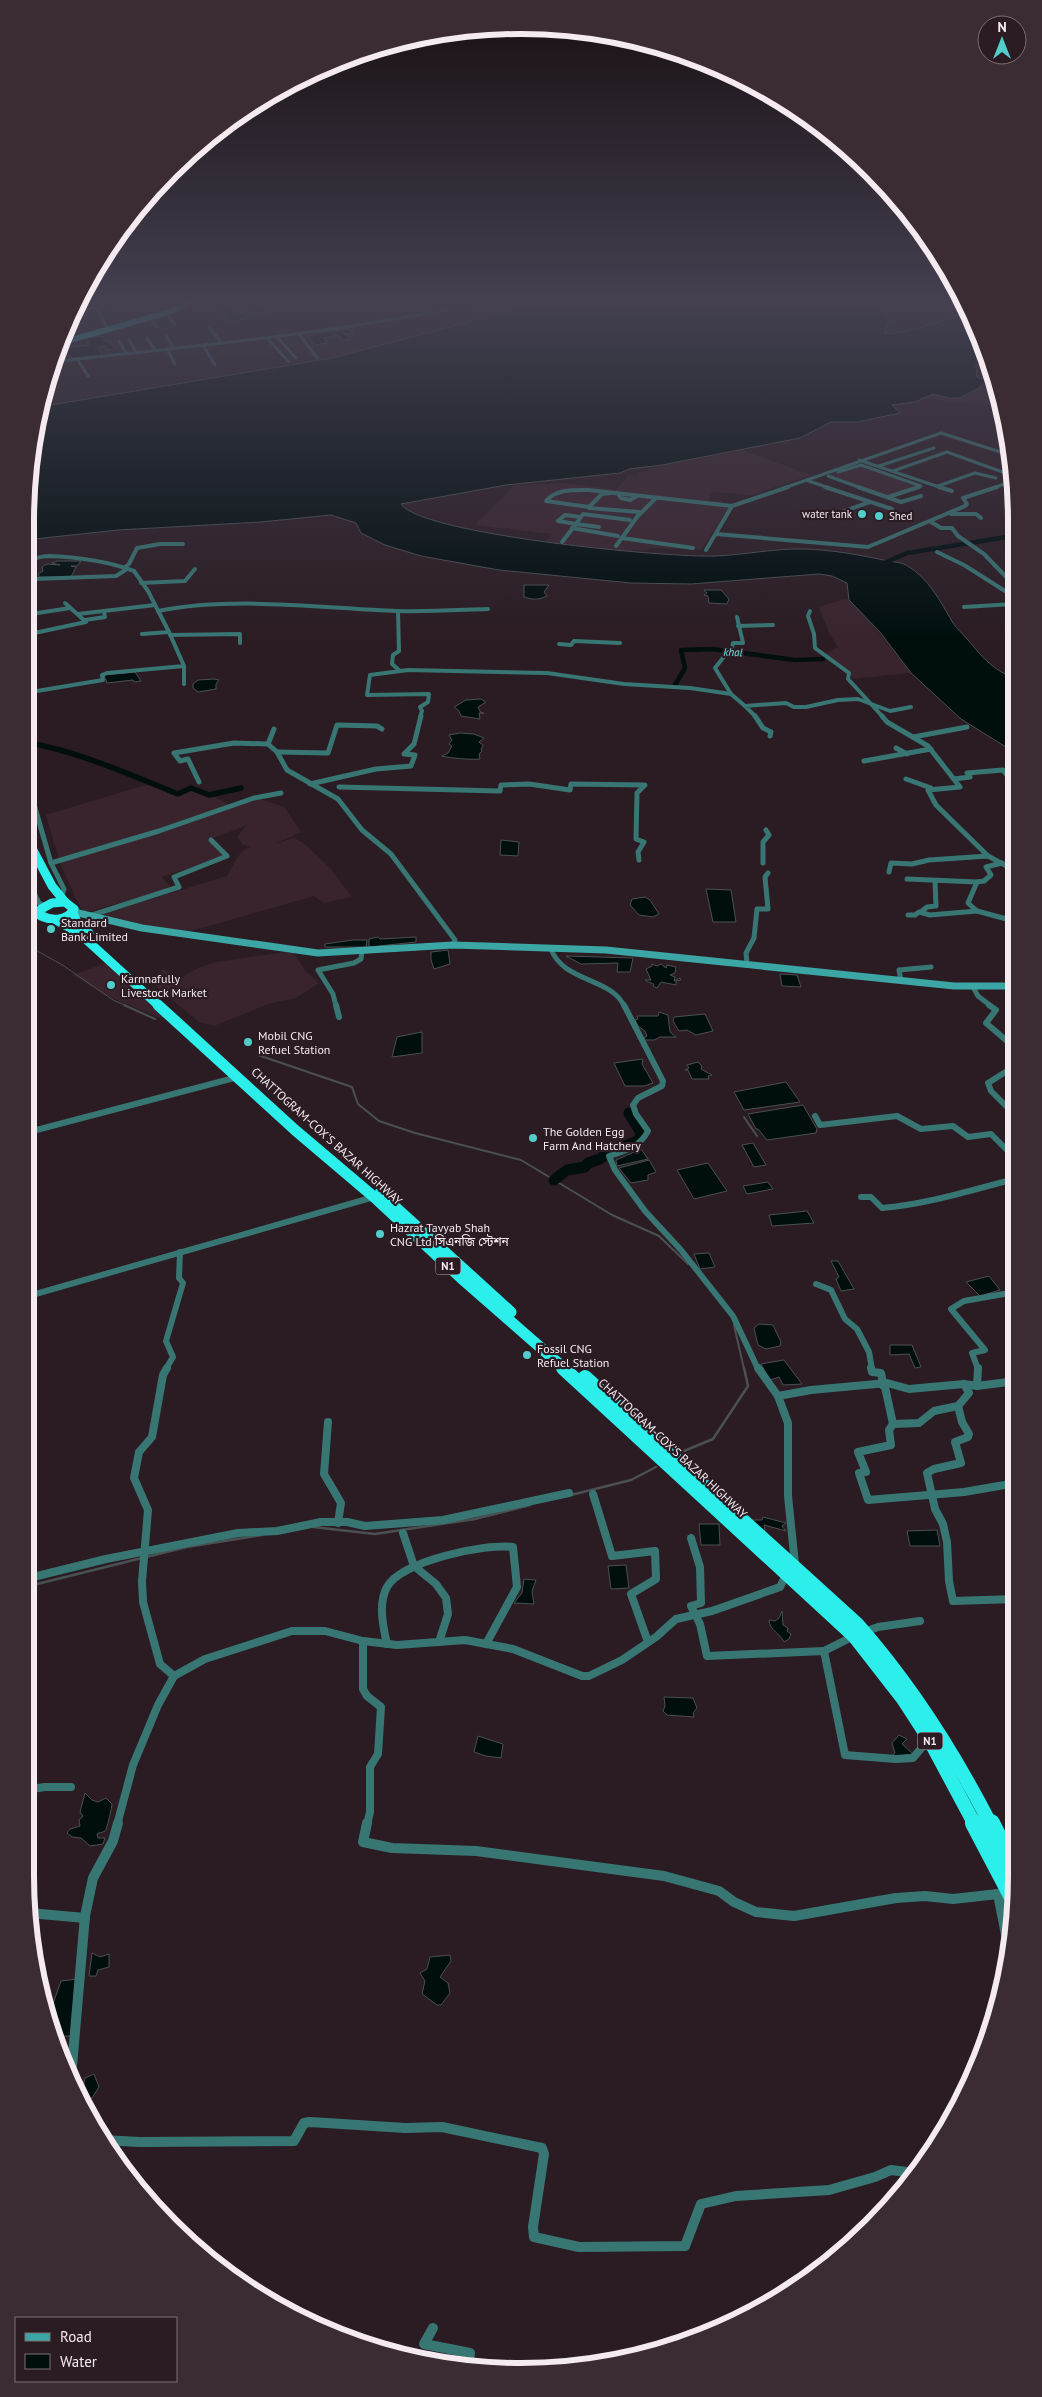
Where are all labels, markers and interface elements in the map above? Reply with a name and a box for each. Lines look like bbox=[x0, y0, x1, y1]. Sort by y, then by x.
north arrow bbox=[977, 15, 1027, 65]
text: N bbox=[997, 18, 1007, 36]
place label: water tank bbox=[802, 507, 853, 521]
marker: water tank bbox=[856, 508, 868, 520]
place label: Shed bbox=[889, 509, 912, 523]
marker: Shed bbox=[873, 510, 885, 522]
water label: khal bbox=[723, 645, 743, 659]
place label: Standard Bank Limited bbox=[61, 915, 128, 944]
marker: Standard Bank Limited bbox=[45, 923, 57, 935]
place label: Karnnafully Livestock Market bbox=[121, 971, 207, 1000]
marker: Karnnafully Livestock Market bbox=[105, 979, 117, 991]
place label: Mobil CNG Refuel Station bbox=[258, 1028, 330, 1057]
marker: Mobil CNG Refuel Station bbox=[242, 1036, 254, 1048]
street label: CHATTOGRAM-COX'S BAZAR HIGHWAY bbox=[248, 1064, 406, 1208]
place label: The Golden Egg Farm And Hatchery bbox=[543, 1124, 641, 1153]
marker: The Golden Egg Farm And Hatchery bbox=[527, 1132, 539, 1144]
place label: Hazrat Tayyab Shah CNG Ltd সিএনজি স্টেশন bbox=[390, 1220, 510, 1249]
marker: Hazrat Tayyab Shah CNG Ltd সিএনজি স্টেশন bbox=[374, 1228, 386, 1240]
road number: N1 bbox=[436, 1258, 460, 1274]
place label: Fossil CNG Refuel Station bbox=[537, 1341, 609, 1370]
marker: Fossil CNG Refuel Station bbox=[521, 1349, 533, 1361]
street label: CHATTOGRAM-COX'S BAZAR HIGHWAY bbox=[595, 1375, 751, 1521]
road number: N1 bbox=[918, 1732, 942, 1750]
legend bbox=[15, 2317, 178, 2382]
text: Road bbox=[60, 2327, 92, 2346]
text: Water bbox=[60, 2352, 97, 2371]

